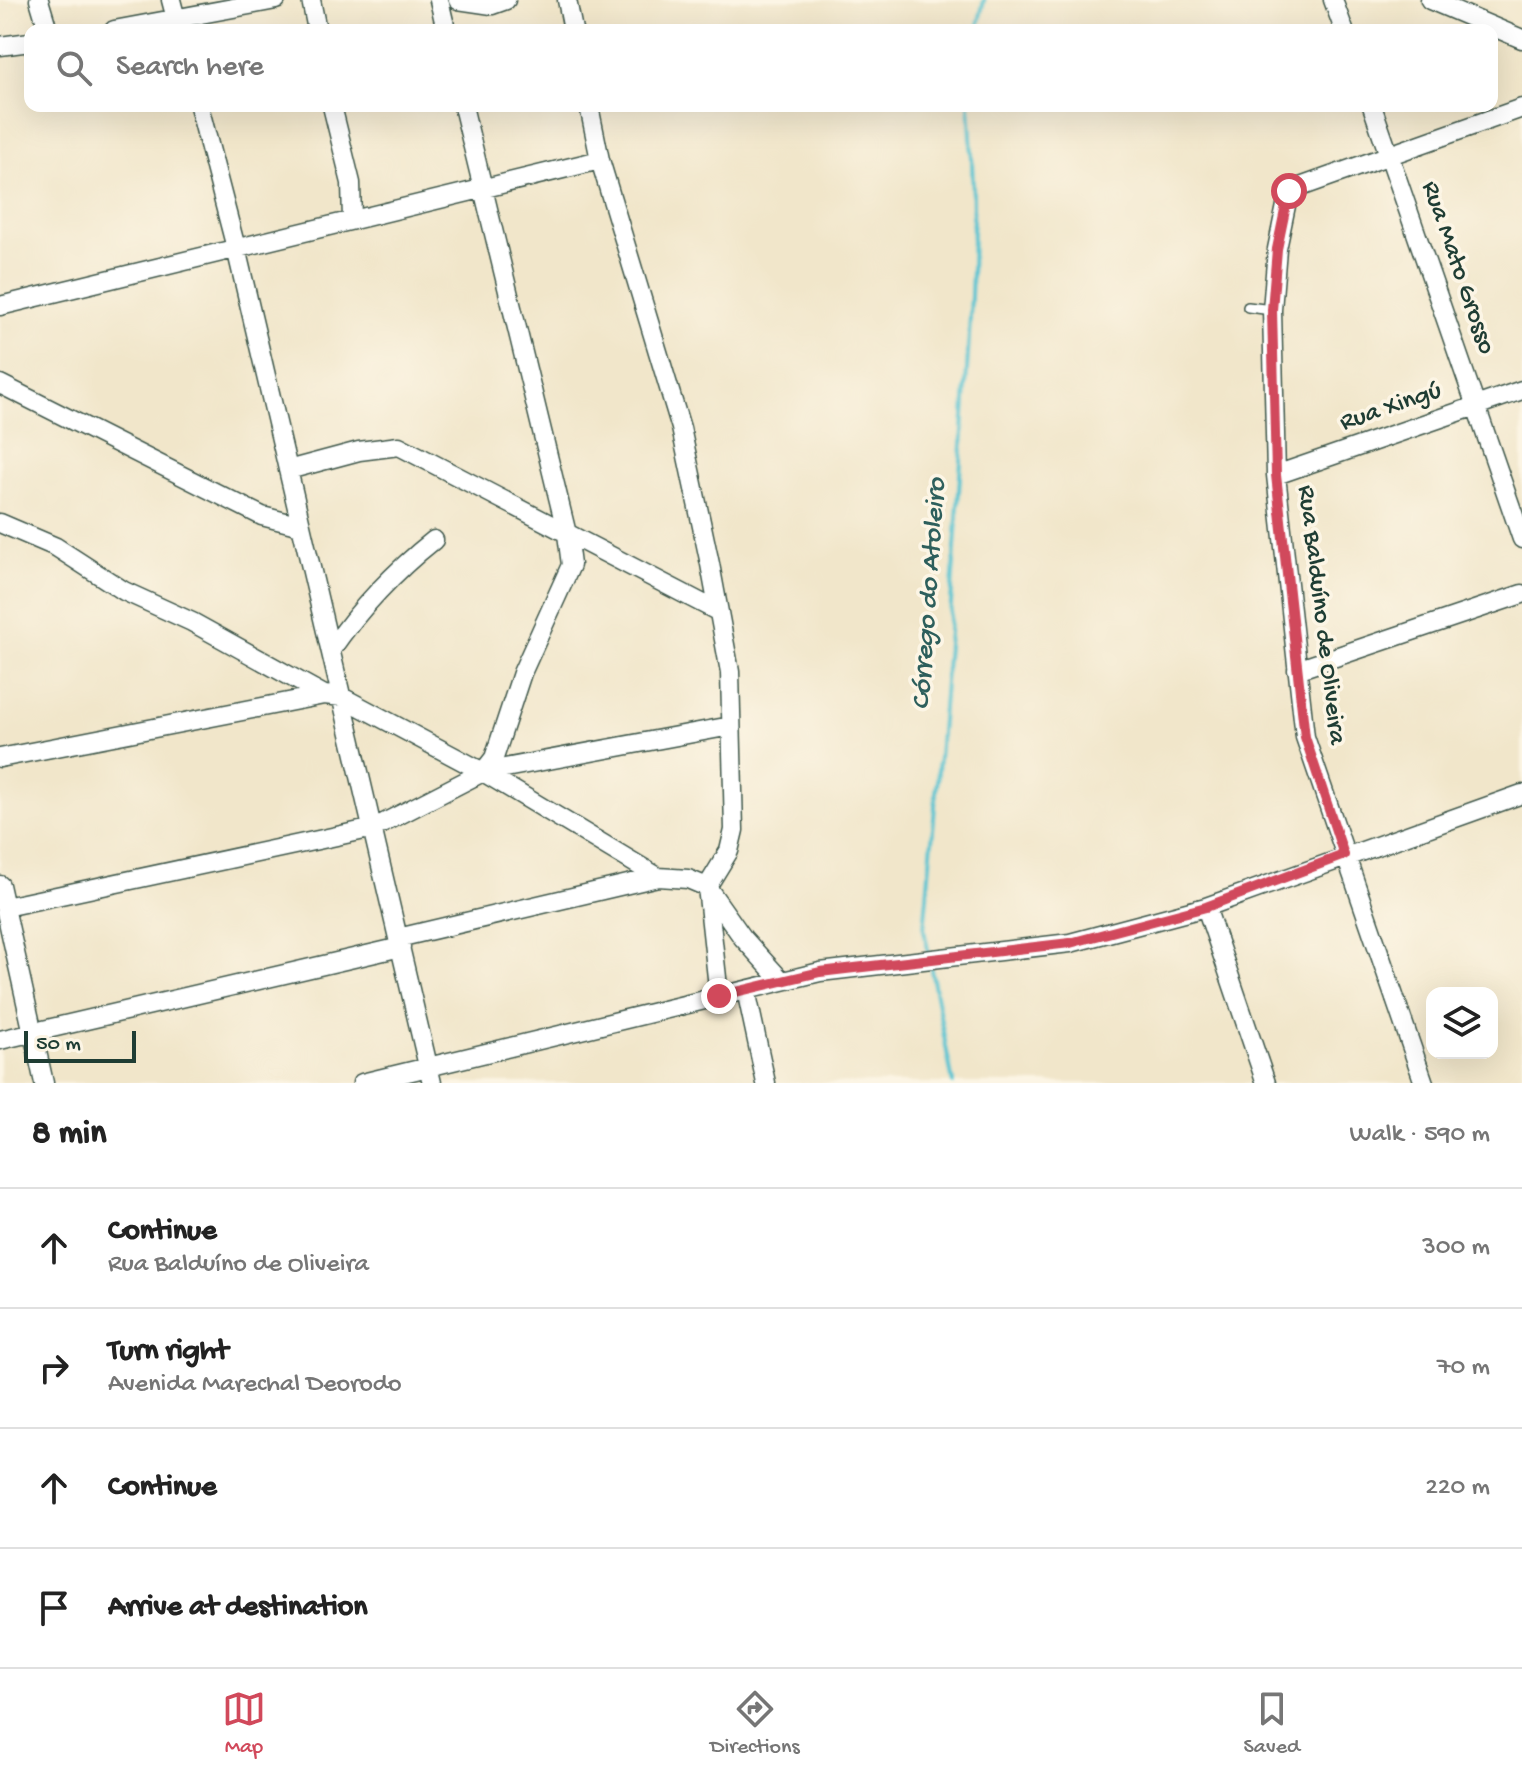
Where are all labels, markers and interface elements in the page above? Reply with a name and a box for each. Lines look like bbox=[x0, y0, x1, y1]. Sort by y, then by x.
search box bbox=[24, 24, 1498, 112]
icon: search bbox=[52, 46, 96, 90]
text: Search here bbox=[116, 51, 264, 86]
route start bbox=[1271, 173, 1307, 209]
street label: Rua Mato Grosso bbox=[1413, 177, 1501, 359]
street label: Rua Xingú bbox=[1336, 376, 1446, 440]
water label: Córrego do Atoleiro bbox=[905, 476, 955, 711]
street label: Rua Balduíno de Oliveira bbox=[1289, 484, 1351, 748]
route end bbox=[701, 978, 737, 1014]
map controls bbox=[1426, 987, 1498, 1059]
button: layers bbox=[1426, 987, 1498, 1059]
scale bar bbox=[24, 1027, 136, 1063]
text: 50 m bbox=[36, 1032, 81, 1058]
text: 8 min bbox=[32, 1115, 106, 1155]
text: Walk · 590 m bbox=[1350, 1120, 1490, 1151]
text: Continue bbox=[108, 1215, 217, 1250]
icon: ahead bbox=[32, 1226, 76, 1270]
text: 300 m bbox=[1422, 1233, 1490, 1264]
text: Rua Balduíno de Oliveira bbox=[108, 1250, 369, 1281]
text: Turn right bbox=[108, 1335, 228, 1370]
icon: right bbox=[32, 1346, 76, 1390]
text: 70 m bbox=[1437, 1353, 1490, 1384]
text: Avenida Marechal Deorodo bbox=[108, 1370, 402, 1401]
icon: ahead bbox=[32, 1466, 76, 1510]
text: Continue bbox=[108, 1471, 217, 1506]
text: 220 m bbox=[1425, 1473, 1490, 1504]
icon: arrive bbox=[32, 1586, 76, 1630]
text: Arrive at destination bbox=[108, 1591, 368, 1626]
tab: Map bbox=[222, 1687, 266, 1761]
tab: Directions bbox=[710, 1687, 800, 1761]
tab: Saved bbox=[1244, 1687, 1300, 1761]

